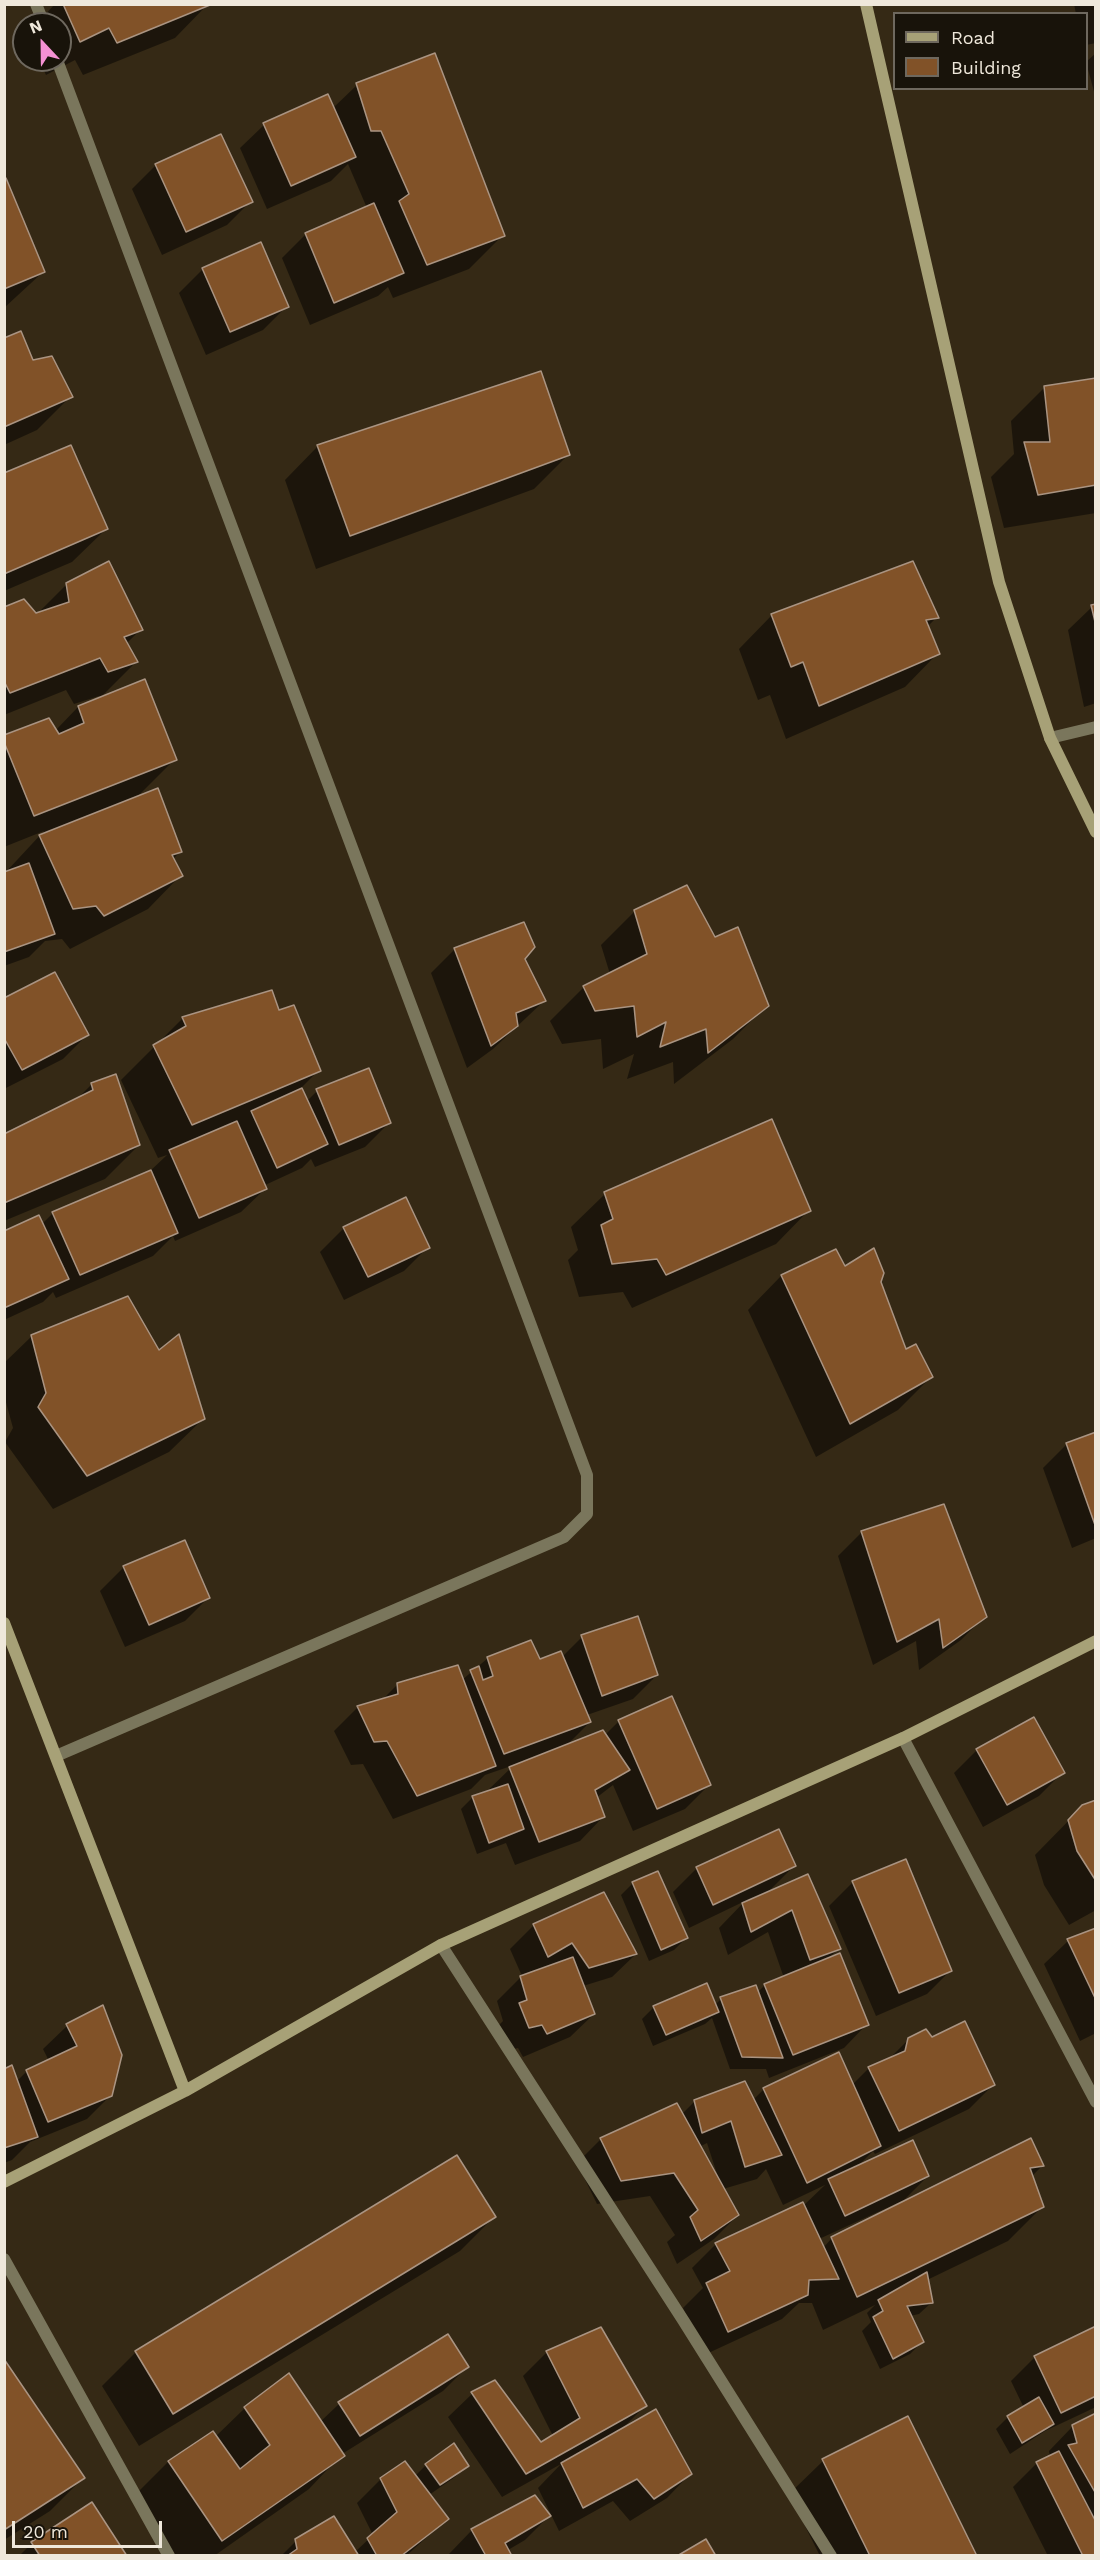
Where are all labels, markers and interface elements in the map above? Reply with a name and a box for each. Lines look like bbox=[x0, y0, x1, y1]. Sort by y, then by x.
north arrow bbox=[12, 12, 72, 72]
legend bbox=[893, 12, 1088, 90]
text: N bbox=[27, 16, 45, 38]
text: Road bbox=[951, 27, 995, 48]
text: Building bbox=[951, 57, 1021, 78]
scale bar bbox=[15, 2509, 165, 2547]
text: 20 m bbox=[23, 2521, 68, 2542]

